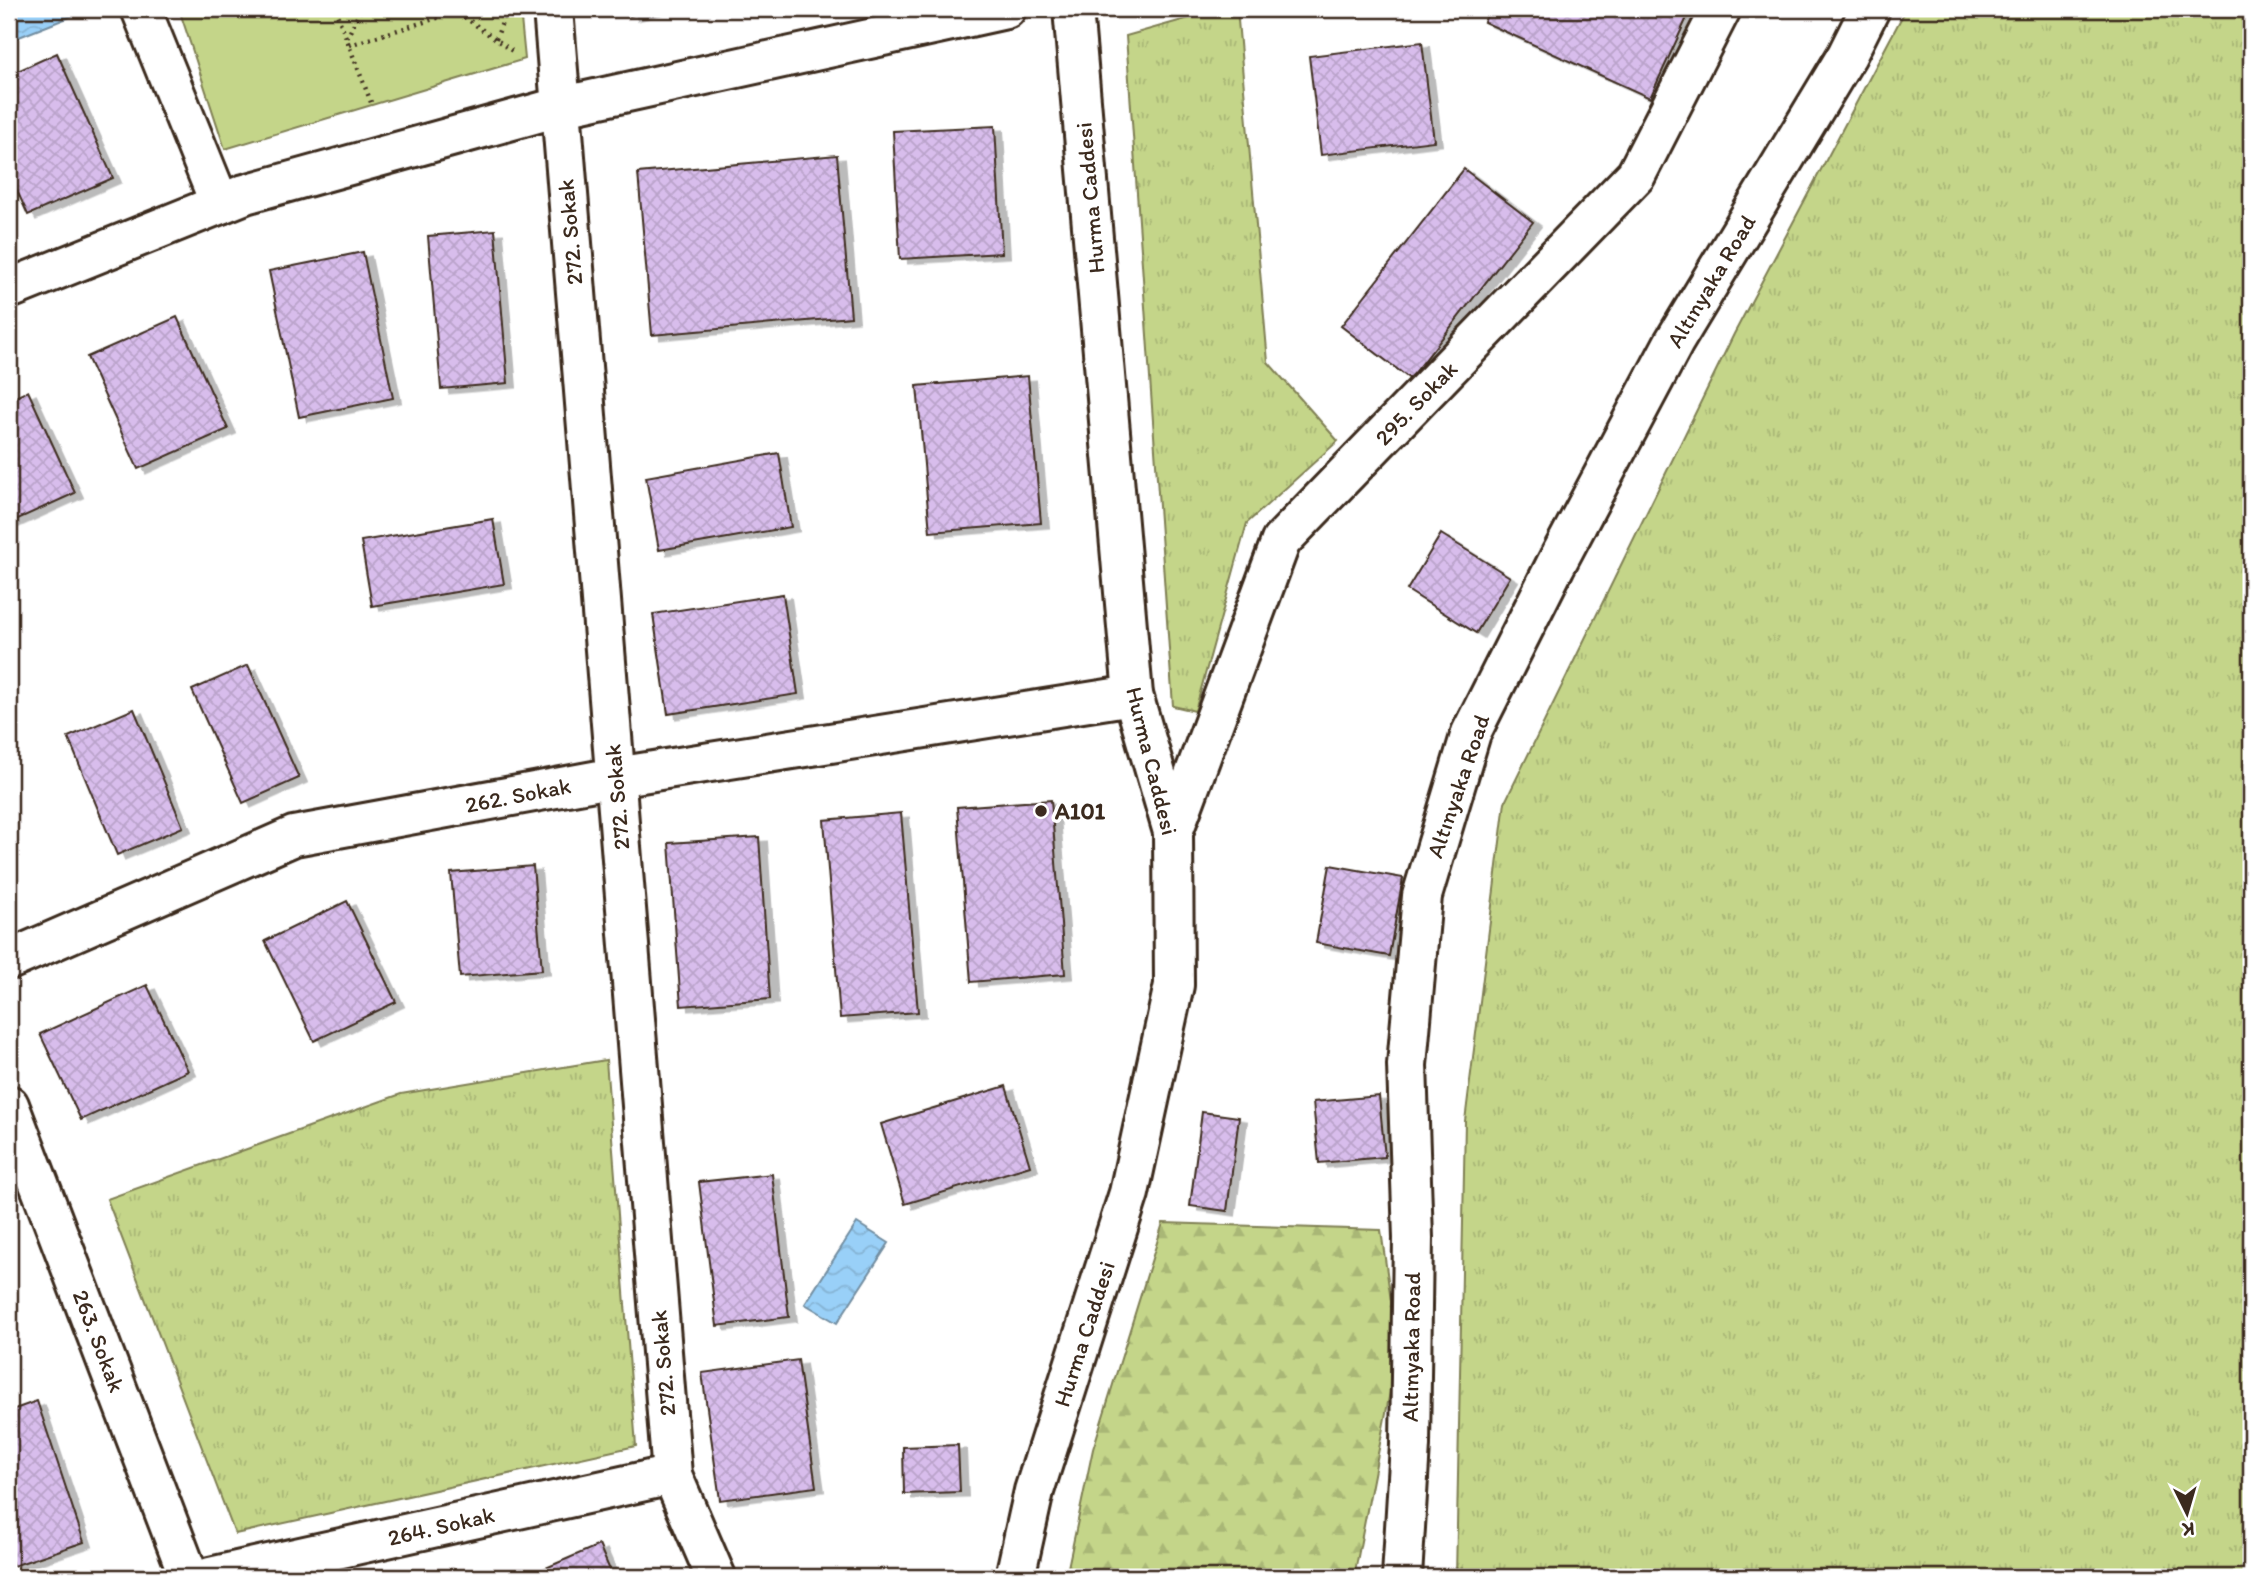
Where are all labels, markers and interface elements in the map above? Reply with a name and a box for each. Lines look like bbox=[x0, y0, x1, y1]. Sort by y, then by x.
street label: Hurma Caddesi bbox=[1069, 121, 1111, 275]
street label: 272. Sokak bbox=[551, 178, 589, 286]
street label: Altınyaka Road bbox=[1660, 209, 1762, 353]
street label: 295. Sokak bbox=[1369, 355, 1463, 451]
street label: Hurma Caddesi bbox=[1120, 684, 1184, 838]
street label: Altınyaka Road bbox=[1420, 710, 1496, 862]
street label: 272. Sokak bbox=[598, 743, 636, 851]
street label: 262. Sokak bbox=[463, 771, 573, 819]
place label: A101 bbox=[1054, 797, 1106, 825]
marker: A101 bbox=[1033, 803, 1049, 819]
street label: Hurma Caddesi bbox=[1047, 1258, 1121, 1410]
street label: Altınyaka Road bbox=[1396, 1271, 1426, 1422]
street label: 263. Sokak bbox=[67, 1286, 131, 1396]
street label: 272. Sokak bbox=[644, 1309, 682, 1417]
north arrow bbox=[2152, 1478, 2222, 1548]
street label: 264. Sokak bbox=[385, 1500, 497, 1552]
text: K bbox=[2181, 1517, 2195, 1541]

